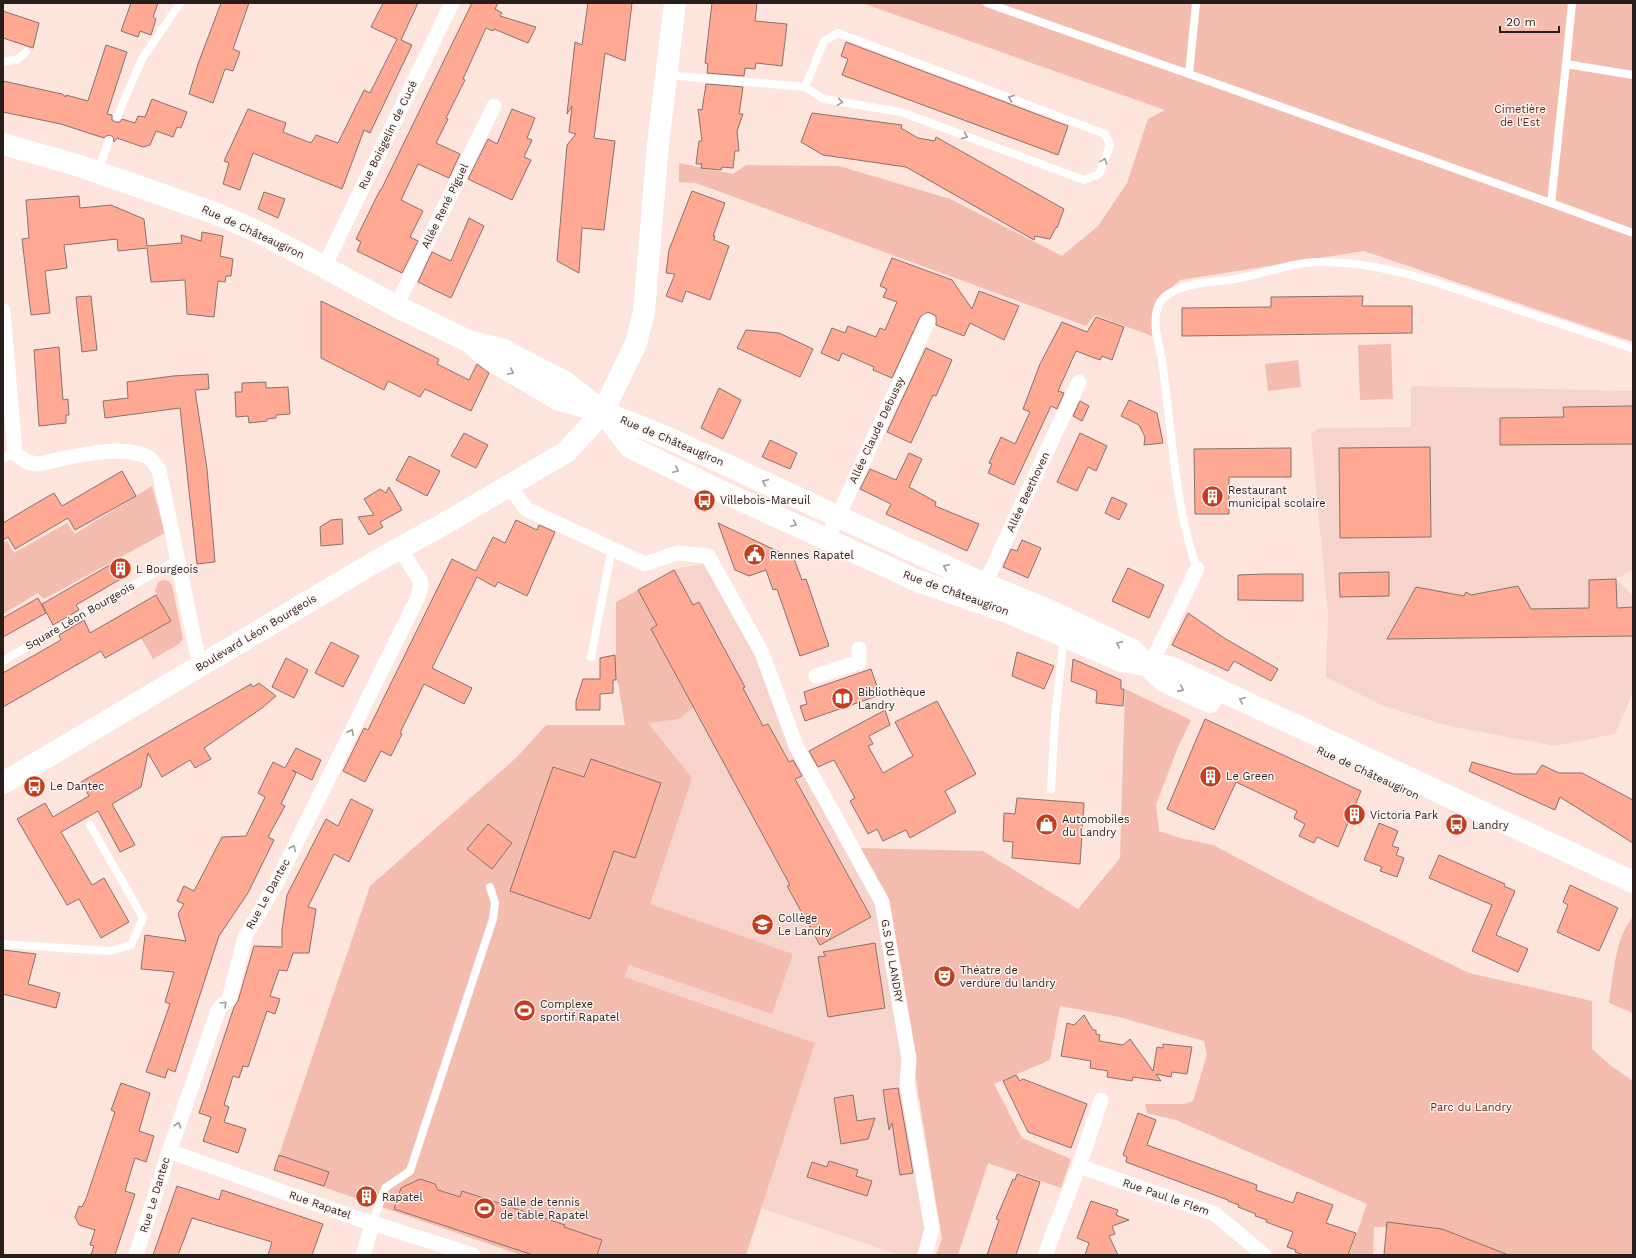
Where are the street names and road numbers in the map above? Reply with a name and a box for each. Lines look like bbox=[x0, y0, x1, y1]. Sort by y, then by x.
street label: Rue Boisgelin de Cucé bbox=[356, 78, 420, 192]
street label: Allée René Piguel bbox=[419, 161, 471, 251]
street label: Rue de Châteaugiron bbox=[200, 202, 306, 262]
street label: Allée Claude Debussy bbox=[847, 374, 908, 485]
street label: Rue de Châteaugiron bbox=[618, 413, 726, 469]
street label: Allée Beethoven bbox=[1004, 450, 1052, 534]
street label: Rue de Châteaugiron bbox=[901, 568, 1011, 618]
street label: Square Léon Bourgeois bbox=[23, 579, 137, 653]
street label: Boulevard Léon Bourgeois bbox=[193, 592, 319, 674]
street label: Rue de Châteaugiron bbox=[1315, 743, 1421, 803]
street label: Rue Le Dantec bbox=[243, 856, 293, 932]
street label: G.S DU LANDRY bbox=[878, 918, 906, 1004]
street label: Rue Le Dantec bbox=[137, 1156, 173, 1234]
street label: Rue Paul le Flem bbox=[1121, 1176, 1211, 1218]
street label: Rue Rapatel bbox=[287, 1188, 353, 1222]

